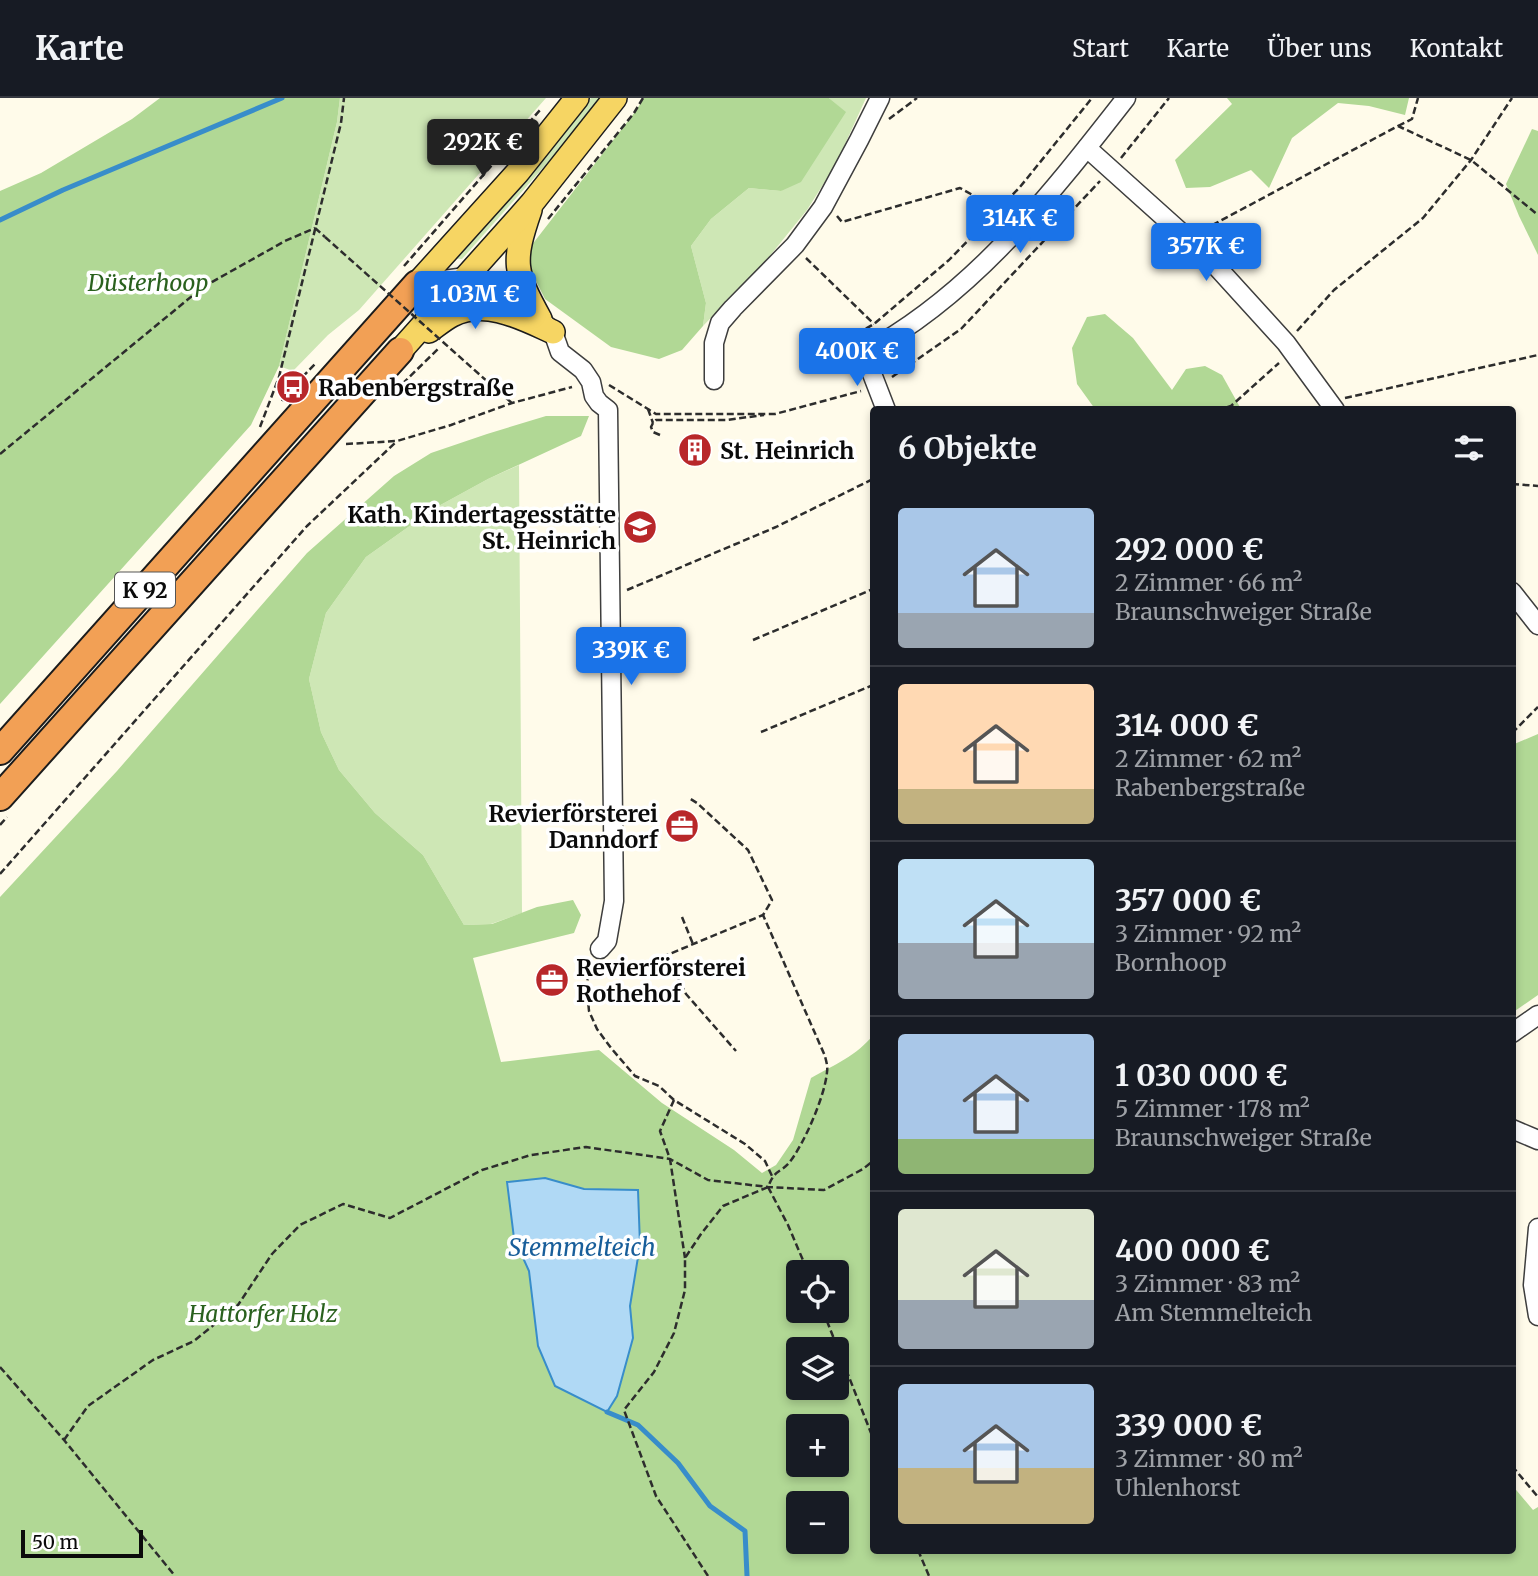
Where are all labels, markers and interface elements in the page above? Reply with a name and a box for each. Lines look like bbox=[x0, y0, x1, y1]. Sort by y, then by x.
text: Karte bbox=[35, 28, 124, 69]
text: Start bbox=[1072, 33, 1129, 64]
text: Karte bbox=[1167, 33, 1229, 64]
text: Über uns bbox=[1267, 33, 1372, 64]
text: Kontakt bbox=[1410, 33, 1503, 64]
pin: 292K € bbox=[426, 120, 540, 179]
text: 292K € bbox=[443, 127, 523, 156]
pin: 314K € bbox=[963, 195, 1077, 255]
text: 314K € bbox=[982, 203, 1058, 232]
pin: 357K € bbox=[1149, 223, 1263, 283]
text: 357K € bbox=[1167, 231, 1245, 260]
park label: Düsterhoop bbox=[87, 268, 208, 297]
pin: 1.03M € bbox=[410, 272, 540, 331]
text: 1.03M € bbox=[430, 279, 520, 308]
pin: 400K € bbox=[800, 328, 914, 388]
text: 400K € bbox=[815, 336, 899, 365]
bus stop icon: Rabenbergstraße bbox=[274, 368, 312, 406]
place label: Rabenbergstraße bbox=[318, 373, 514, 402]
text: 6 Objekte bbox=[898, 429, 1037, 467]
icon: filters bbox=[1450, 429, 1488, 467]
building icon: St. Heinrich bbox=[676, 431, 714, 469]
place label: St. Heinrich bbox=[720, 436, 854, 465]
place label: Kath. Kindertagesstätte St. Heinrich bbox=[347, 500, 616, 555]
school or university icon: Kath. Kindertagesstätte St. Heinrich bbox=[621, 508, 659, 546]
text: 292 000 € bbox=[1115, 530, 1264, 568]
icon: home bbox=[954, 536, 1038, 620]
text: 2 Zimmer · 66 m² bbox=[1115, 568, 1302, 597]
road number: K 92 bbox=[115, 573, 175, 608]
text: Braunschweiger Straße bbox=[1115, 597, 1372, 626]
pin: 339K € bbox=[574, 628, 688, 687]
text: 339K € bbox=[592, 635, 670, 664]
text: 314 000 € bbox=[1115, 706, 1259, 744]
icon: home bbox=[954, 712, 1038, 796]
text: 2 Zimmer · 62 m² bbox=[1115, 744, 1301, 773]
text: Rabenbergstraße bbox=[1115, 773, 1305, 802]
place label: Revierförsterei Danndorf bbox=[488, 799, 659, 854]
office icon: Revierförsterei Danndorf bbox=[663, 807, 701, 845]
text: 357 000 € bbox=[1115, 881, 1261, 919]
icon: home bbox=[954, 887, 1038, 971]
text: 3 Zimmer · 92 m² bbox=[1115, 919, 1301, 948]
text: Bornhoop bbox=[1115, 948, 1227, 977]
place label: Revierförsterei Rothehof bbox=[576, 953, 746, 1008]
office icon: Revierförsterei Rothehof bbox=[533, 961, 571, 999]
text: 1 030 000 € bbox=[1115, 1056, 1288, 1094]
icon: home bbox=[954, 1062, 1038, 1146]
text: 5 Zimmer · 178 m² bbox=[1115, 1094, 1310, 1123]
text: Braunschweiger Straße bbox=[1115, 1123, 1372, 1152]
text: 400 000 € bbox=[1115, 1231, 1270, 1269]
water label: Stemmelteich bbox=[508, 1232, 656, 1263]
icon: home bbox=[954, 1237, 1038, 1321]
map controls bbox=[786, 1260, 849, 1554]
button: locate bbox=[786, 1260, 849, 1323]
text: 3 Zimmer · 83 m² bbox=[1115, 1269, 1300, 1298]
text: Am Stemmelteich bbox=[1115, 1298, 1312, 1327]
park label: Hattorfer Holz bbox=[188, 1299, 338, 1328]
button: layers bbox=[786, 1337, 849, 1400]
text: 339 000 € bbox=[1115, 1406, 1262, 1444]
icon: home bbox=[954, 1412, 1038, 1496]
button: + bbox=[786, 1414, 849, 1477]
text: 3 Zimmer · 80 m² bbox=[1115, 1444, 1303, 1473]
text: Uhlenhorst bbox=[1115, 1473, 1240, 1502]
button: − bbox=[786, 1491, 849, 1554]
scale bar bbox=[21, 1527, 144, 1559]
text: 50 m bbox=[32, 1530, 78, 1554]

